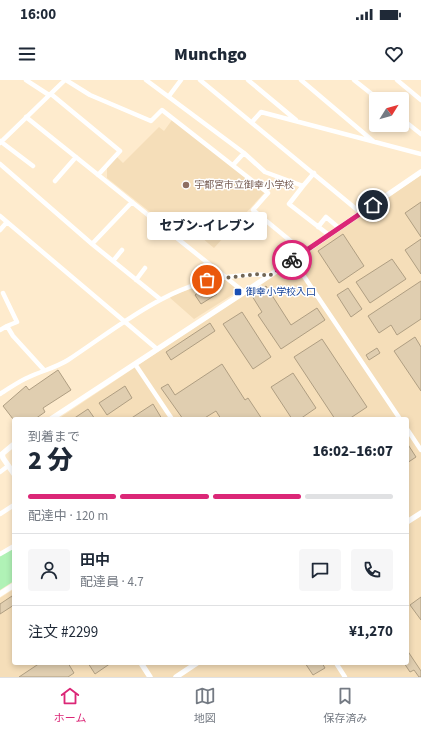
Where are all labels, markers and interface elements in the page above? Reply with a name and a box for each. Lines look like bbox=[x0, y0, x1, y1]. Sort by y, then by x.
text: 16:00 bbox=[20, 4, 56, 25]
text: Munchgo bbox=[174, 42, 247, 67]
icon: menu bbox=[16, 43, 38, 65]
icon: heart bbox=[383, 43, 405, 65]
north arrow bbox=[369, 92, 409, 132]
map controls bbox=[369, 92, 409, 132]
place label: 宇都宮市立御幸小学校 bbox=[194, 178, 294, 192]
marker: 宇都宮市立御幸小学校 bbox=[181, 180, 191, 190]
pin bbox=[356, 188, 390, 222]
icon: home bbox=[362, 194, 384, 216]
callout: セブン-イレブン bbox=[147, 212, 267, 240]
text: セブン-イレブン bbox=[159, 217, 255, 235]
courier bbox=[272, 240, 312, 280]
icon: bike bbox=[281, 249, 303, 271]
pin bbox=[190, 263, 224, 297]
icon: bag bbox=[196, 269, 218, 291]
place label: 御幸小学校入口 bbox=[246, 285, 316, 299]
marker: 御幸小学校入口 bbox=[233, 287, 243, 297]
text: 到着まで bbox=[28, 428, 80, 446]
text: 16:02–16:07 bbox=[312, 441, 393, 462]
text: 2 分 bbox=[28, 442, 73, 479]
text: 配達中 · 120 m bbox=[28, 507, 108, 525]
button: person bbox=[28, 549, 70, 591]
button: chat bbox=[299, 549, 341, 591]
button: phone bbox=[351, 549, 393, 591]
text: 田中 bbox=[80, 550, 110, 571]
text: 配達員 · 4.7 bbox=[80, 573, 144, 591]
text: ¥1,270 bbox=[349, 621, 393, 642]
text: 注文 #2299 bbox=[28, 622, 98, 643]
tab: ホーム bbox=[54, 685, 86, 726]
tab: 地図 bbox=[194, 685, 216, 726]
tab: 保存済み bbox=[323, 685, 367, 726]

